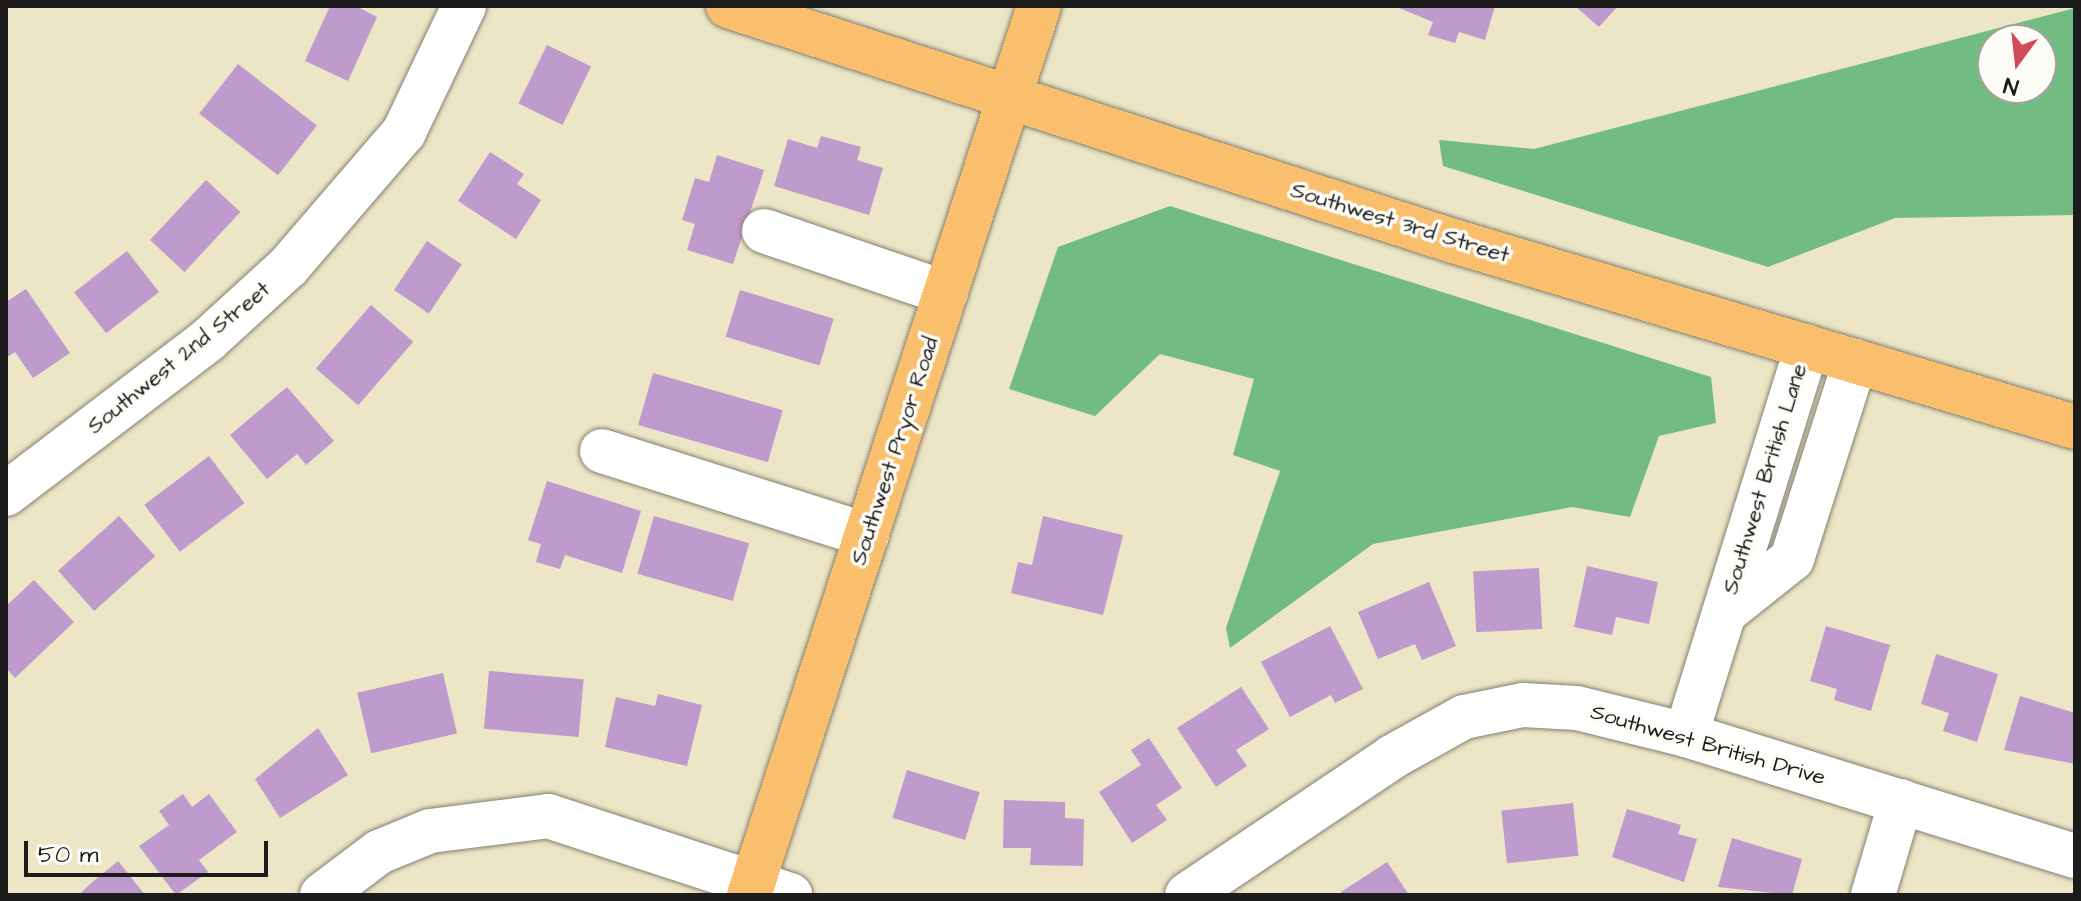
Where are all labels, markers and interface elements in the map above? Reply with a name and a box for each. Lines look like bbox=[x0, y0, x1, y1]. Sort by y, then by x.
north arrow bbox=[1977, 24, 2057, 104]
text: N bbox=[2001, 69, 2022, 102]
street label: Southwest 3rd Street bbox=[1288, 177, 1512, 269]
street label: Southwest 2nd Street bbox=[82, 276, 276, 440]
street label: Southwest Pryor Road bbox=[846, 334, 944, 568]
street label: Southwest British Lane bbox=[1717, 361, 1813, 597]
street label: Southwest British Drive bbox=[1588, 699, 1828, 791]
scale bar bbox=[28, 825, 272, 875]
text: 50 m bbox=[38, 838, 98, 872]

